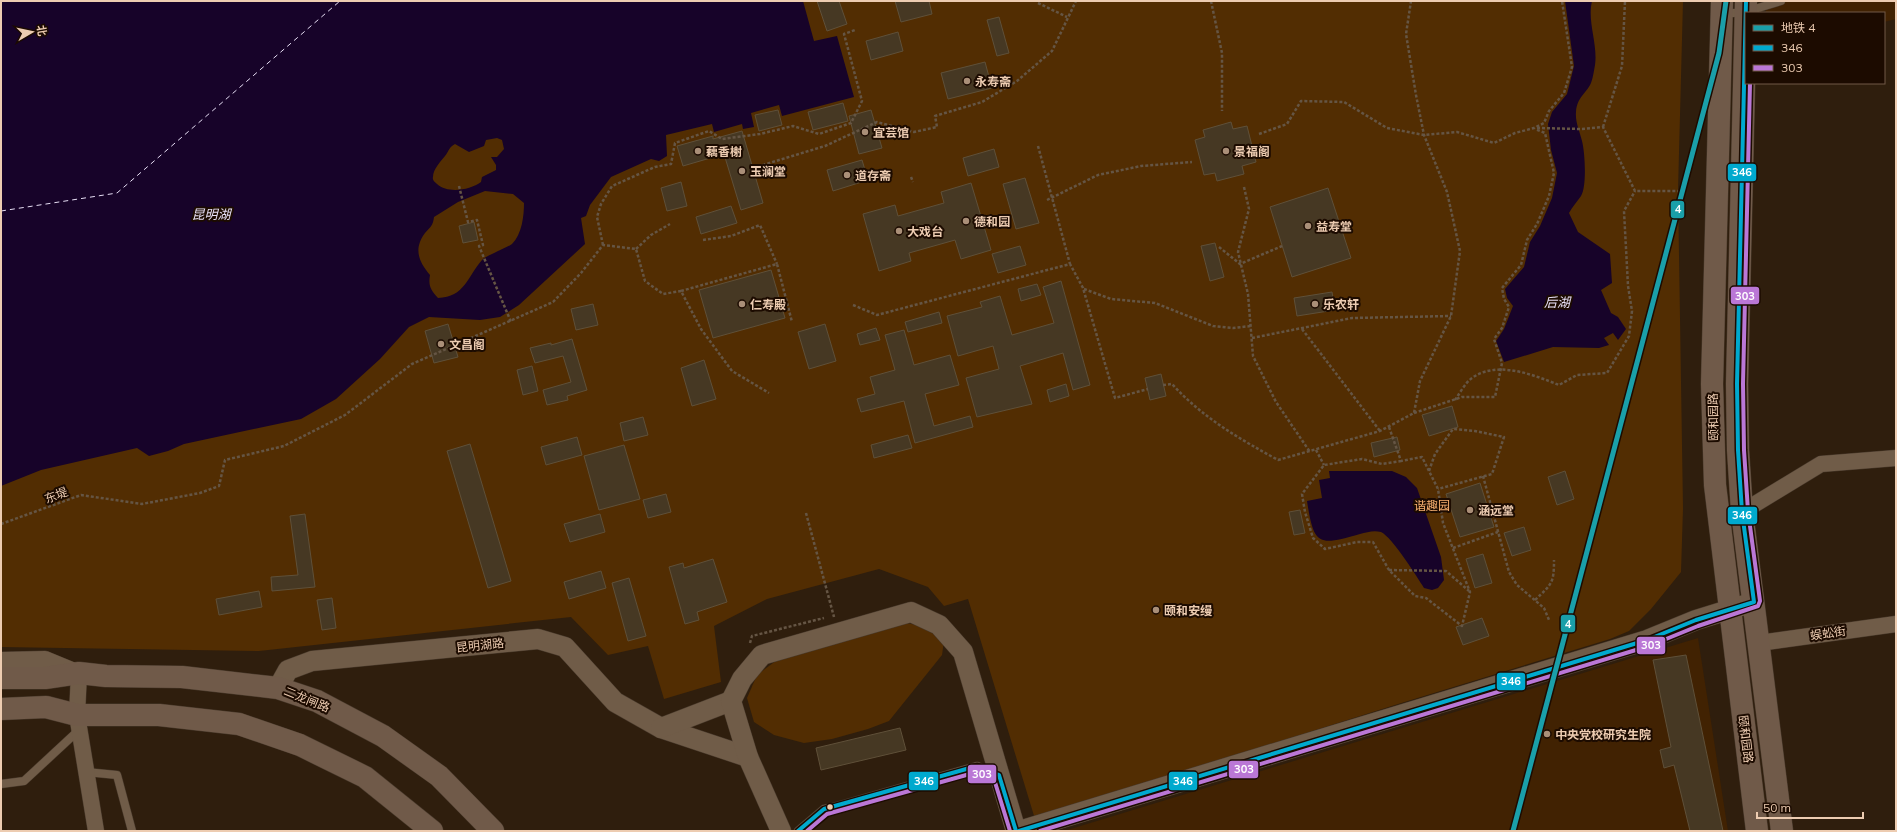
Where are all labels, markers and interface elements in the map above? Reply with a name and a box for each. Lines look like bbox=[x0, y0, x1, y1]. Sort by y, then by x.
north arrow bbox=[12, 12, 52, 52]
legend bbox=[1745, 12, 1885, 84]
text: 地铁 4 bbox=[1781, 20, 1815, 35]
text: 北 bbox=[34, 24, 50, 37]
text: 346 bbox=[1781, 40, 1803, 55]
text: 303 bbox=[1781, 60, 1803, 75]
place label: 永寿斋 bbox=[975, 74, 1011, 89]
marker: 永寿斋 bbox=[962, 76, 972, 86]
place label: 宜芸馆 bbox=[873, 125, 909, 140]
marker: 宜芸馆 bbox=[860, 127, 870, 137]
place label: 藕香榭 bbox=[706, 144, 742, 159]
place label: 景福阁 bbox=[1234, 144, 1270, 159]
marker: 藕香榭 bbox=[693, 146, 703, 156]
marker: 景福阁 bbox=[1221, 146, 1231, 156]
line badge: 346 bbox=[1727, 163, 1757, 182]
place label: 玉澜堂 bbox=[750, 164, 786, 179]
text: 346 bbox=[1732, 165, 1752, 179]
marker: 玉澜堂 bbox=[737, 166, 747, 176]
place label: 道存斋 bbox=[855, 168, 891, 183]
marker: 道存斋 bbox=[842, 170, 852, 180]
line badge: 4 bbox=[1670, 200, 1685, 219]
text: 4 bbox=[1675, 202, 1682, 216]
water label: 昆明湖 bbox=[191, 206, 232, 222]
place label: 德和园 bbox=[974, 214, 1010, 229]
marker: 德和园 bbox=[961, 216, 971, 226]
place label: 益寿堂 bbox=[1316, 219, 1352, 234]
marker: 益寿堂 bbox=[1303, 221, 1313, 231]
place label: 大戏台 bbox=[907, 224, 943, 239]
marker: 大戏台 bbox=[894, 226, 904, 236]
line badge: 303 bbox=[1730, 286, 1760, 305]
text: 303 bbox=[1735, 289, 1755, 303]
water label: 后湖 bbox=[1544, 294, 1572, 310]
place label: 仁寿殿 bbox=[750, 297, 786, 312]
place label: 乐农轩 bbox=[1323, 297, 1359, 312]
marker: 仁寿殿 bbox=[737, 299, 747, 309]
marker: 乐农轩 bbox=[1310, 299, 1320, 309]
place label: 文昌阁 bbox=[449, 337, 485, 352]
marker: 文昌阁 bbox=[436, 339, 446, 349]
street label: 颐和园路 bbox=[1705, 393, 1721, 441]
street label: 东堤 bbox=[42, 484, 70, 506]
park label: 谐趣园 bbox=[1414, 498, 1450, 513]
place label: 涵远堂 bbox=[1478, 503, 1514, 518]
marker: 涵远堂 bbox=[1465, 505, 1475, 515]
line badge: 346 bbox=[1727, 506, 1758, 525]
text: 346 bbox=[1732, 508, 1752, 522]
place label: 颐和安缦 bbox=[1164, 603, 1213, 618]
marker: 颐和安缦 bbox=[1151, 605, 1161, 615]
line badge: 4 bbox=[1560, 614, 1576, 633]
text: 4 bbox=[1565, 617, 1572, 631]
street label: 蜈蚣街 bbox=[1809, 623, 1847, 643]
street label: 昆明湖路 bbox=[455, 635, 505, 655]
line badge: 303 bbox=[1636, 636, 1666, 655]
text: 303 bbox=[1641, 638, 1661, 652]
line badge: 346 bbox=[1496, 672, 1526, 691]
text: 346 bbox=[1501, 674, 1521, 688]
street label: 二龙闸路 bbox=[282, 683, 332, 715]
street label: 颐和园路 bbox=[1736, 714, 1756, 764]
place label: 中央党校研究生院 bbox=[1555, 727, 1651, 742]
marker: 中央党校研究生院 bbox=[1542, 729, 1552, 739]
line badge: 303 bbox=[1228, 760, 1259, 779]
text: 303 bbox=[1234, 762, 1254, 776]
line badge: 303 bbox=[967, 764, 997, 784]
text: 303 bbox=[972, 767, 992, 781]
line badge: 346 bbox=[908, 771, 939, 791]
line badge: 346 bbox=[1168, 771, 1198, 791]
text: 346 bbox=[914, 774, 934, 788]
text: 346 bbox=[1173, 774, 1193, 788]
scale bar bbox=[1757, 794, 1863, 820]
text: 50 m bbox=[1763, 800, 1791, 815]
unlabelled marker bbox=[825, 802, 835, 812]

